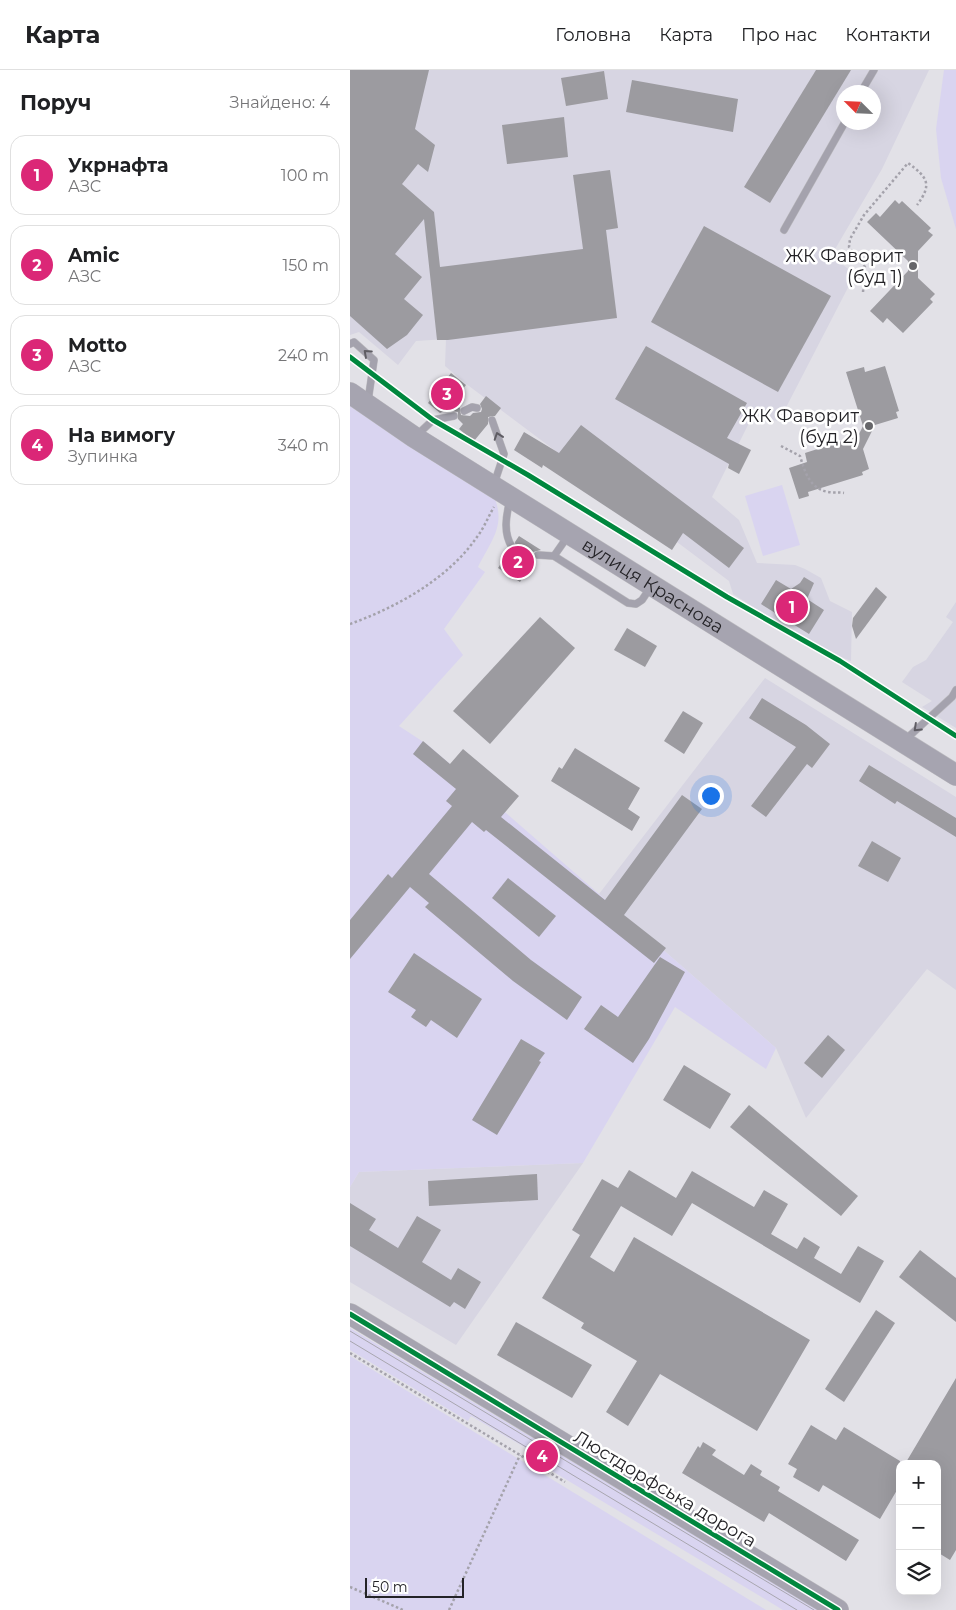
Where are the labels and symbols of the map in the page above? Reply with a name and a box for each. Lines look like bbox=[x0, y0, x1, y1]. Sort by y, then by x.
north arrow bbox=[836, 85, 881, 130]
place label: ЖК Фаворит (буд 1) bbox=[785, 245, 903, 288]
marker: ЖК Фаворит (буд 1) bbox=[907, 260, 919, 272]
one-way arrow bbox=[364, 350, 373, 359]
pin: 3 bbox=[431, 375, 463, 413]
place label: ЖК Фаворит (буд 2) bbox=[741, 405, 859, 448]
marker: ЖК Фаворит (буд 2) bbox=[863, 420, 875, 432]
one-way arrow bbox=[494, 433, 504, 441]
street label: вулиця Краснова bbox=[578, 533, 728, 638]
pin: 2 bbox=[502, 543, 534, 581]
pin: 1 bbox=[776, 588, 808, 626]
one-way arrow bbox=[914, 722, 923, 731]
your location bbox=[698, 783, 724, 809]
street label: Люстдорфська дорога bbox=[570, 1426, 760, 1552]
pin: 4 bbox=[526, 1437, 558, 1475]
scale bar bbox=[365, 1575, 464, 1598]

